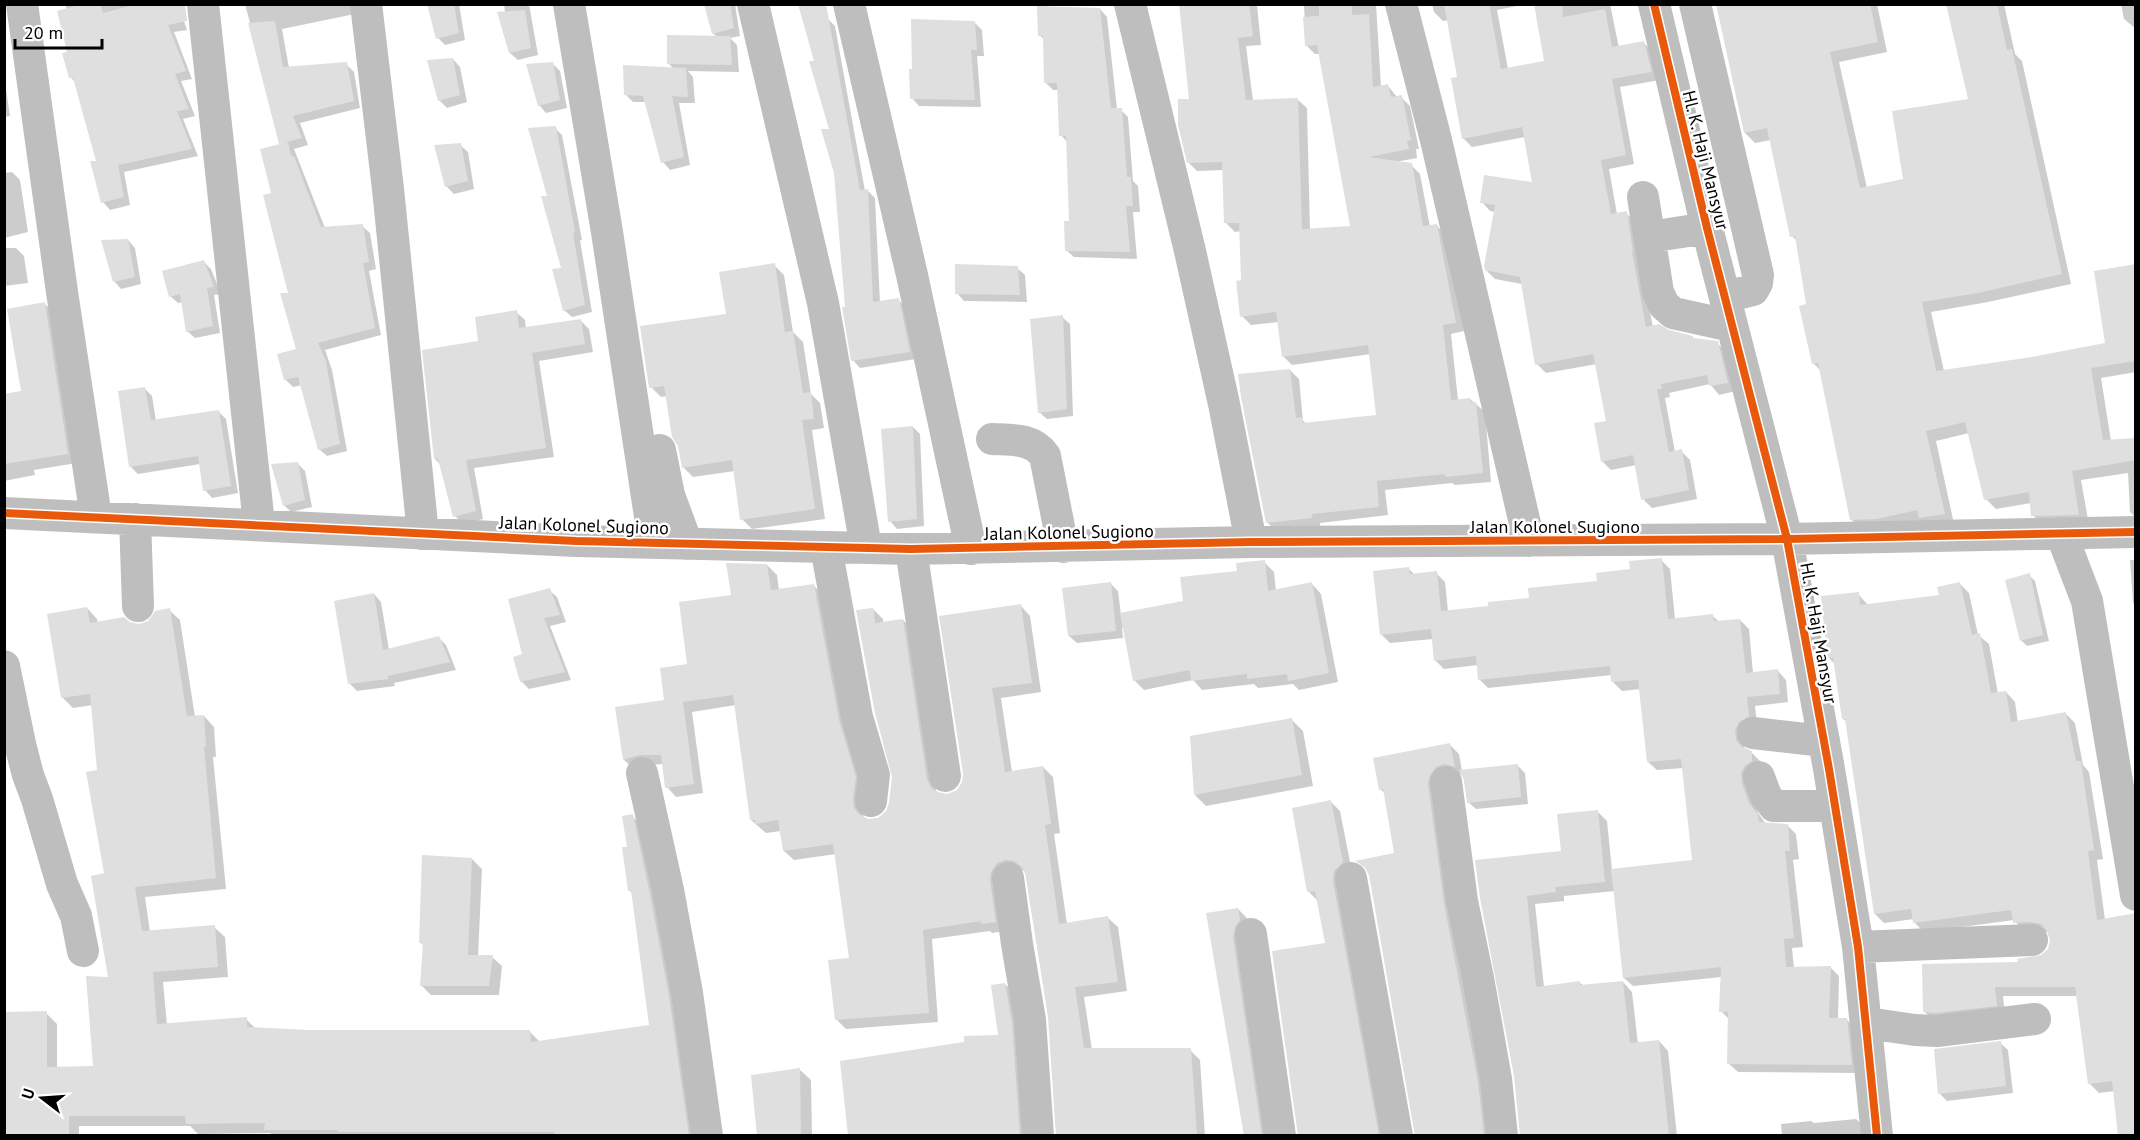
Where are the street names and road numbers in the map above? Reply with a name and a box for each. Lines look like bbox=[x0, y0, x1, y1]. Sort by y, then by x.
street label: Hl. K. Haji Mansyur bbox=[1678, 88, 1734, 232]
street label: Jalan Kolonel Sugiono bbox=[498, 511, 669, 539]
street label: Jalan Kolonel Sugiono bbox=[1469, 515, 1640, 538]
street label: Jalan Kolonel Sugiono bbox=[983, 519, 1154, 545]
street label: Hl. K. Haji Mansyur bbox=[1795, 561, 1843, 705]

